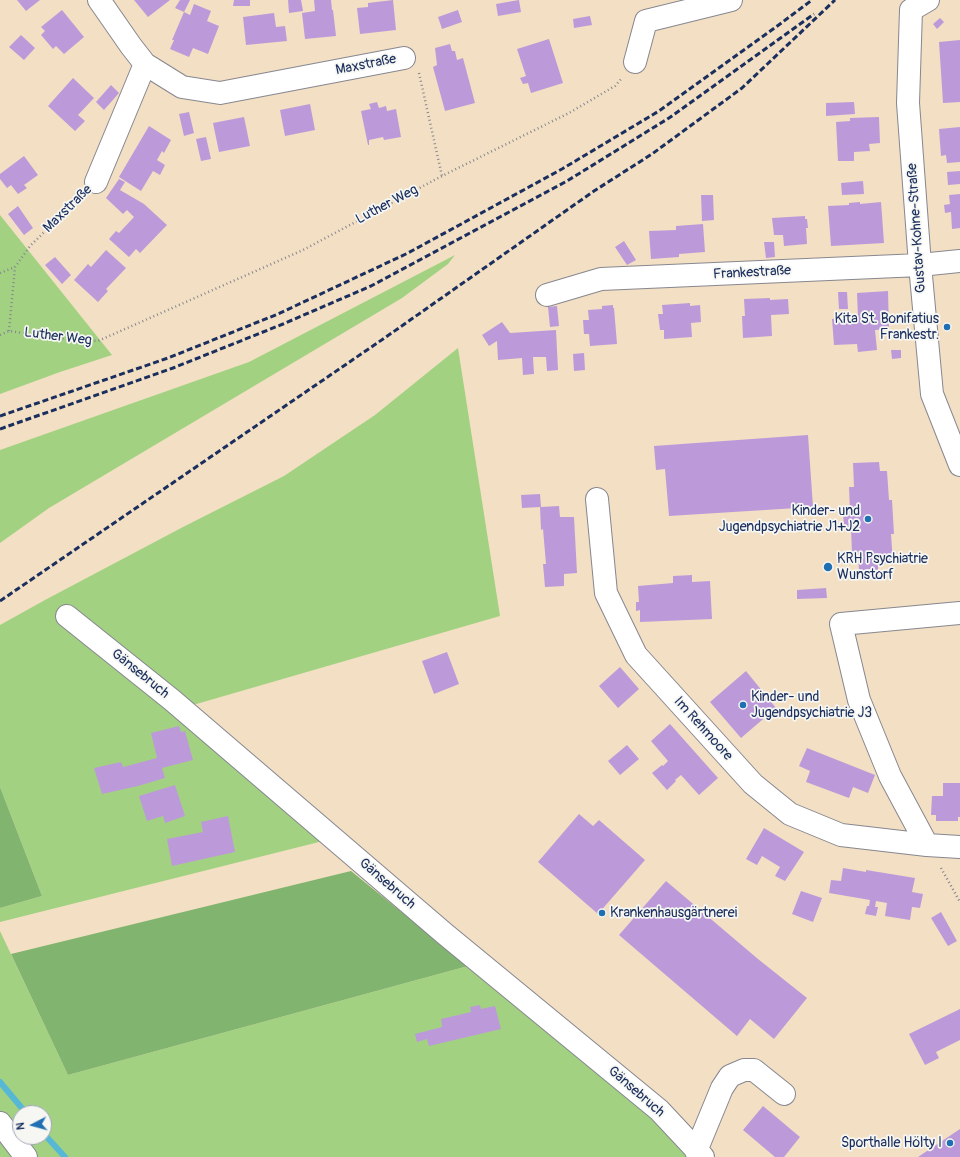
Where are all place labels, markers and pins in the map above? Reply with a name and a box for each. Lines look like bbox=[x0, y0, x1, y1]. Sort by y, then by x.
place label: Kita St. Bonifatius Frankestr. bbox=[835, 311, 939, 344]
marker: Kita St. Bonifatius Frankestr. bbox=[942, 322, 952, 332]
place label: Kinder- und Jugendpsychiatrie J1+J2 bbox=[719, 503, 860, 536]
marker: Kinder- und Jugendpsychiatrie J1+J2 bbox=[863, 514, 873, 524]
place label: KRH Psychiatrie Wunstorf bbox=[837, 551, 928, 584]
marker: KRH Psychiatrie Wunstorf bbox=[822, 561, 834, 573]
place label: Kinder- und Jugendpsychiatrie J3 bbox=[751, 689, 872, 722]
marker: Kinder- und Jugendpsychiatrie J3 bbox=[738, 700, 748, 710]
place label: Krankenhausgärtnerei bbox=[610, 905, 737, 921]
marker: Krankenhausgärtnerei bbox=[597, 908, 607, 918]
place label: Sporthalle Hölty I bbox=[841, 1135, 942, 1151]
marker: Sporthalle Hölty I bbox=[945, 1138, 955, 1148]

